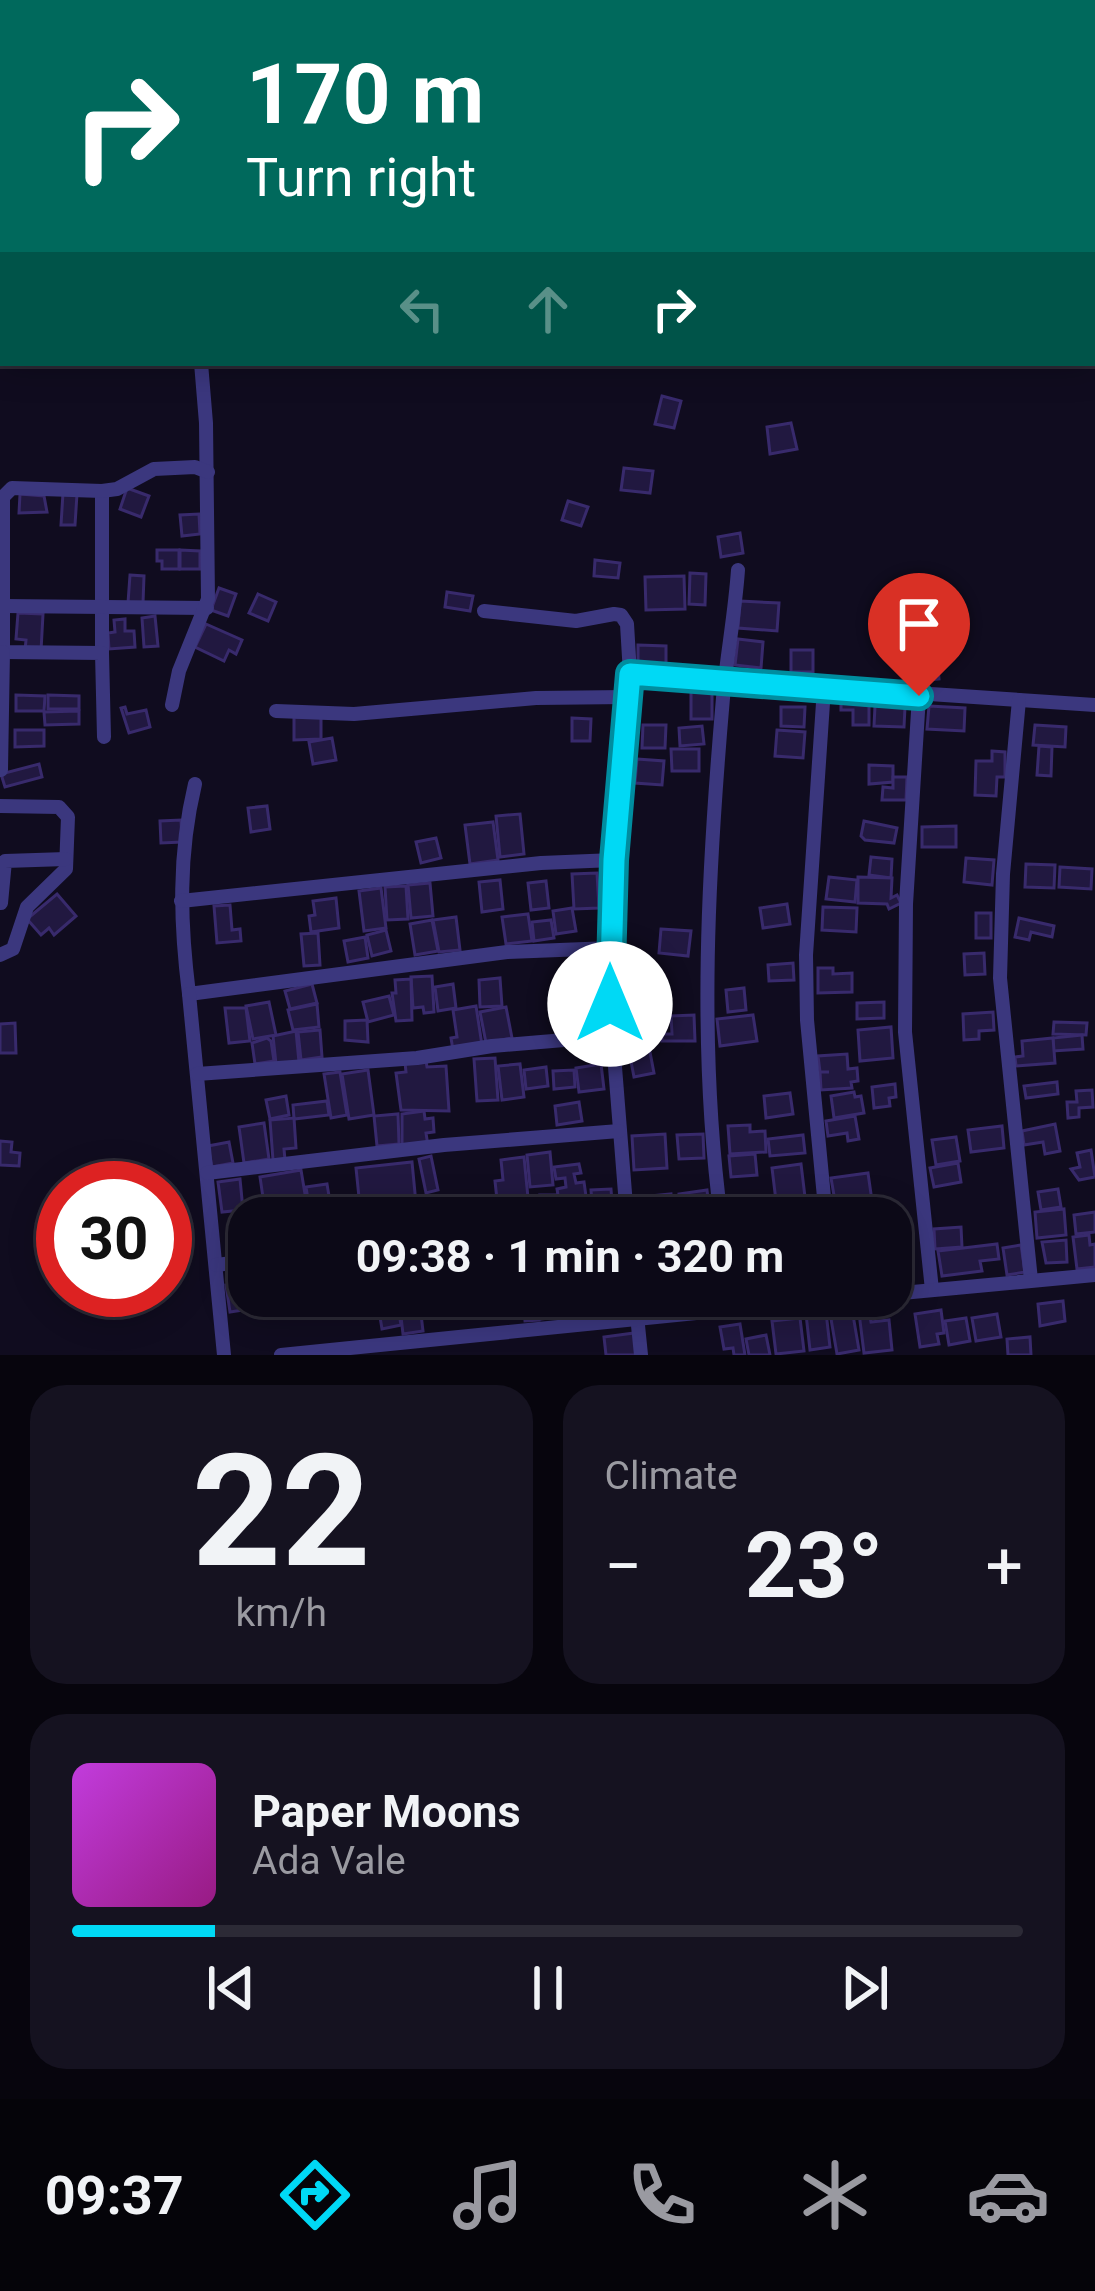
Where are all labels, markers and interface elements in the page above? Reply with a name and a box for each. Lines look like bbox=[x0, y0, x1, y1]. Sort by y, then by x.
text: 170 m bbox=[246, 45, 484, 144]
icon: right bbox=[48, 48, 204, 204]
text: Turn right bbox=[246, 146, 476, 209]
icon: left bbox=[389, 276, 455, 342]
icon: ahead bbox=[515, 276, 581, 342]
icon: right bbox=[641, 276, 707, 342]
pin bbox=[868, 573, 970, 696]
icon: arrive bbox=[886, 591, 952, 657]
position arrow bbox=[547, 941, 673, 1067]
speed limit sign: 30 bbox=[36, 1161, 192, 1317]
text: 09:38 · 1 min · 320 m bbox=[356, 1230, 784, 1283]
text: 22 bbox=[192, 1420, 371, 1603]
text: Climate bbox=[605, 1453, 738, 1499]
text: 23° bbox=[745, 1514, 883, 1619]
text: − bbox=[605, 1528, 642, 1605]
text: + bbox=[986, 1528, 1023, 1605]
text: km/h bbox=[235, 1590, 327, 1636]
text: Paper Moons bbox=[252, 1785, 521, 1838]
text: Ada Vale bbox=[252, 1838, 406, 1884]
icon: previous bbox=[198, 1955, 264, 2021]
icon: pause bbox=[515, 1955, 581, 2021]
icon: next bbox=[832, 1955, 898, 2021]
icon: directions bbox=[273, 2153, 357, 2237]
icon: music bbox=[446, 2153, 530, 2237]
icon: phone bbox=[620, 2153, 704, 2237]
icon: climate bbox=[793, 2153, 877, 2237]
icon: car bbox=[966, 2153, 1050, 2237]
text: 09:37 bbox=[45, 2164, 184, 2227]

